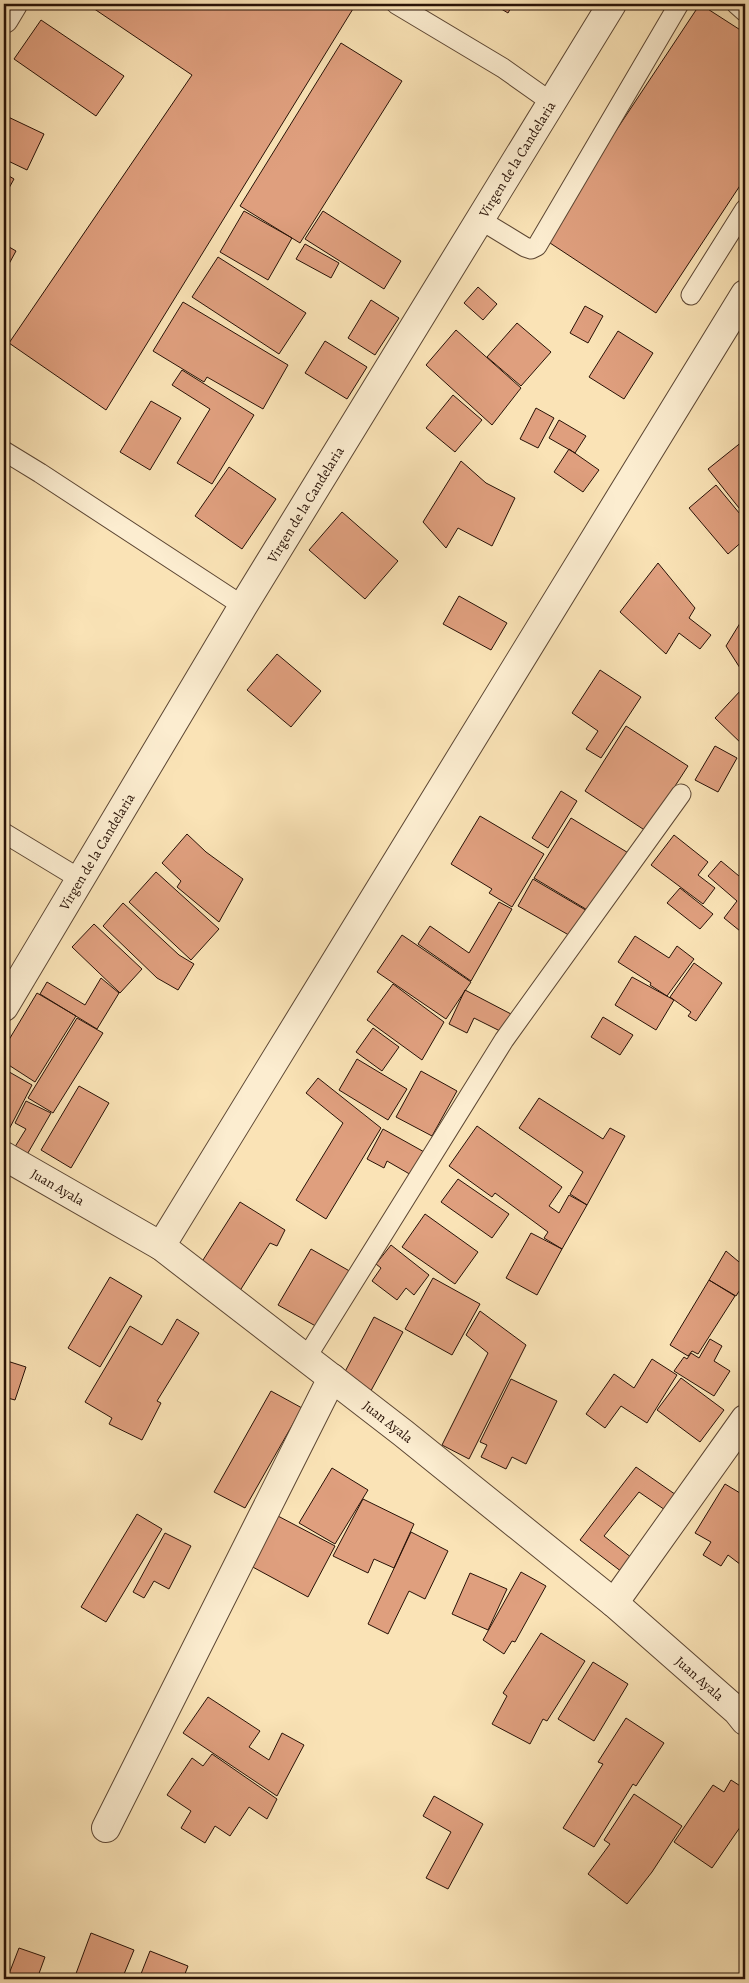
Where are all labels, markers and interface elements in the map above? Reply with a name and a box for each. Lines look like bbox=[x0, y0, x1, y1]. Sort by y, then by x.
street label: Virgen de la Candelaria bbox=[474, 97, 560, 222]
street label: Virgen de la Candelaria bbox=[262, 442, 348, 567]
street label: Virgen de la Candelaria bbox=[54, 789, 139, 914]
street label: Juan Ayala bbox=[27, 1164, 89, 1210]
street label: Juan Ayala bbox=[359, 1396, 418, 1447]
street label: Juan Ayala bbox=[671, 1652, 729, 1705]

